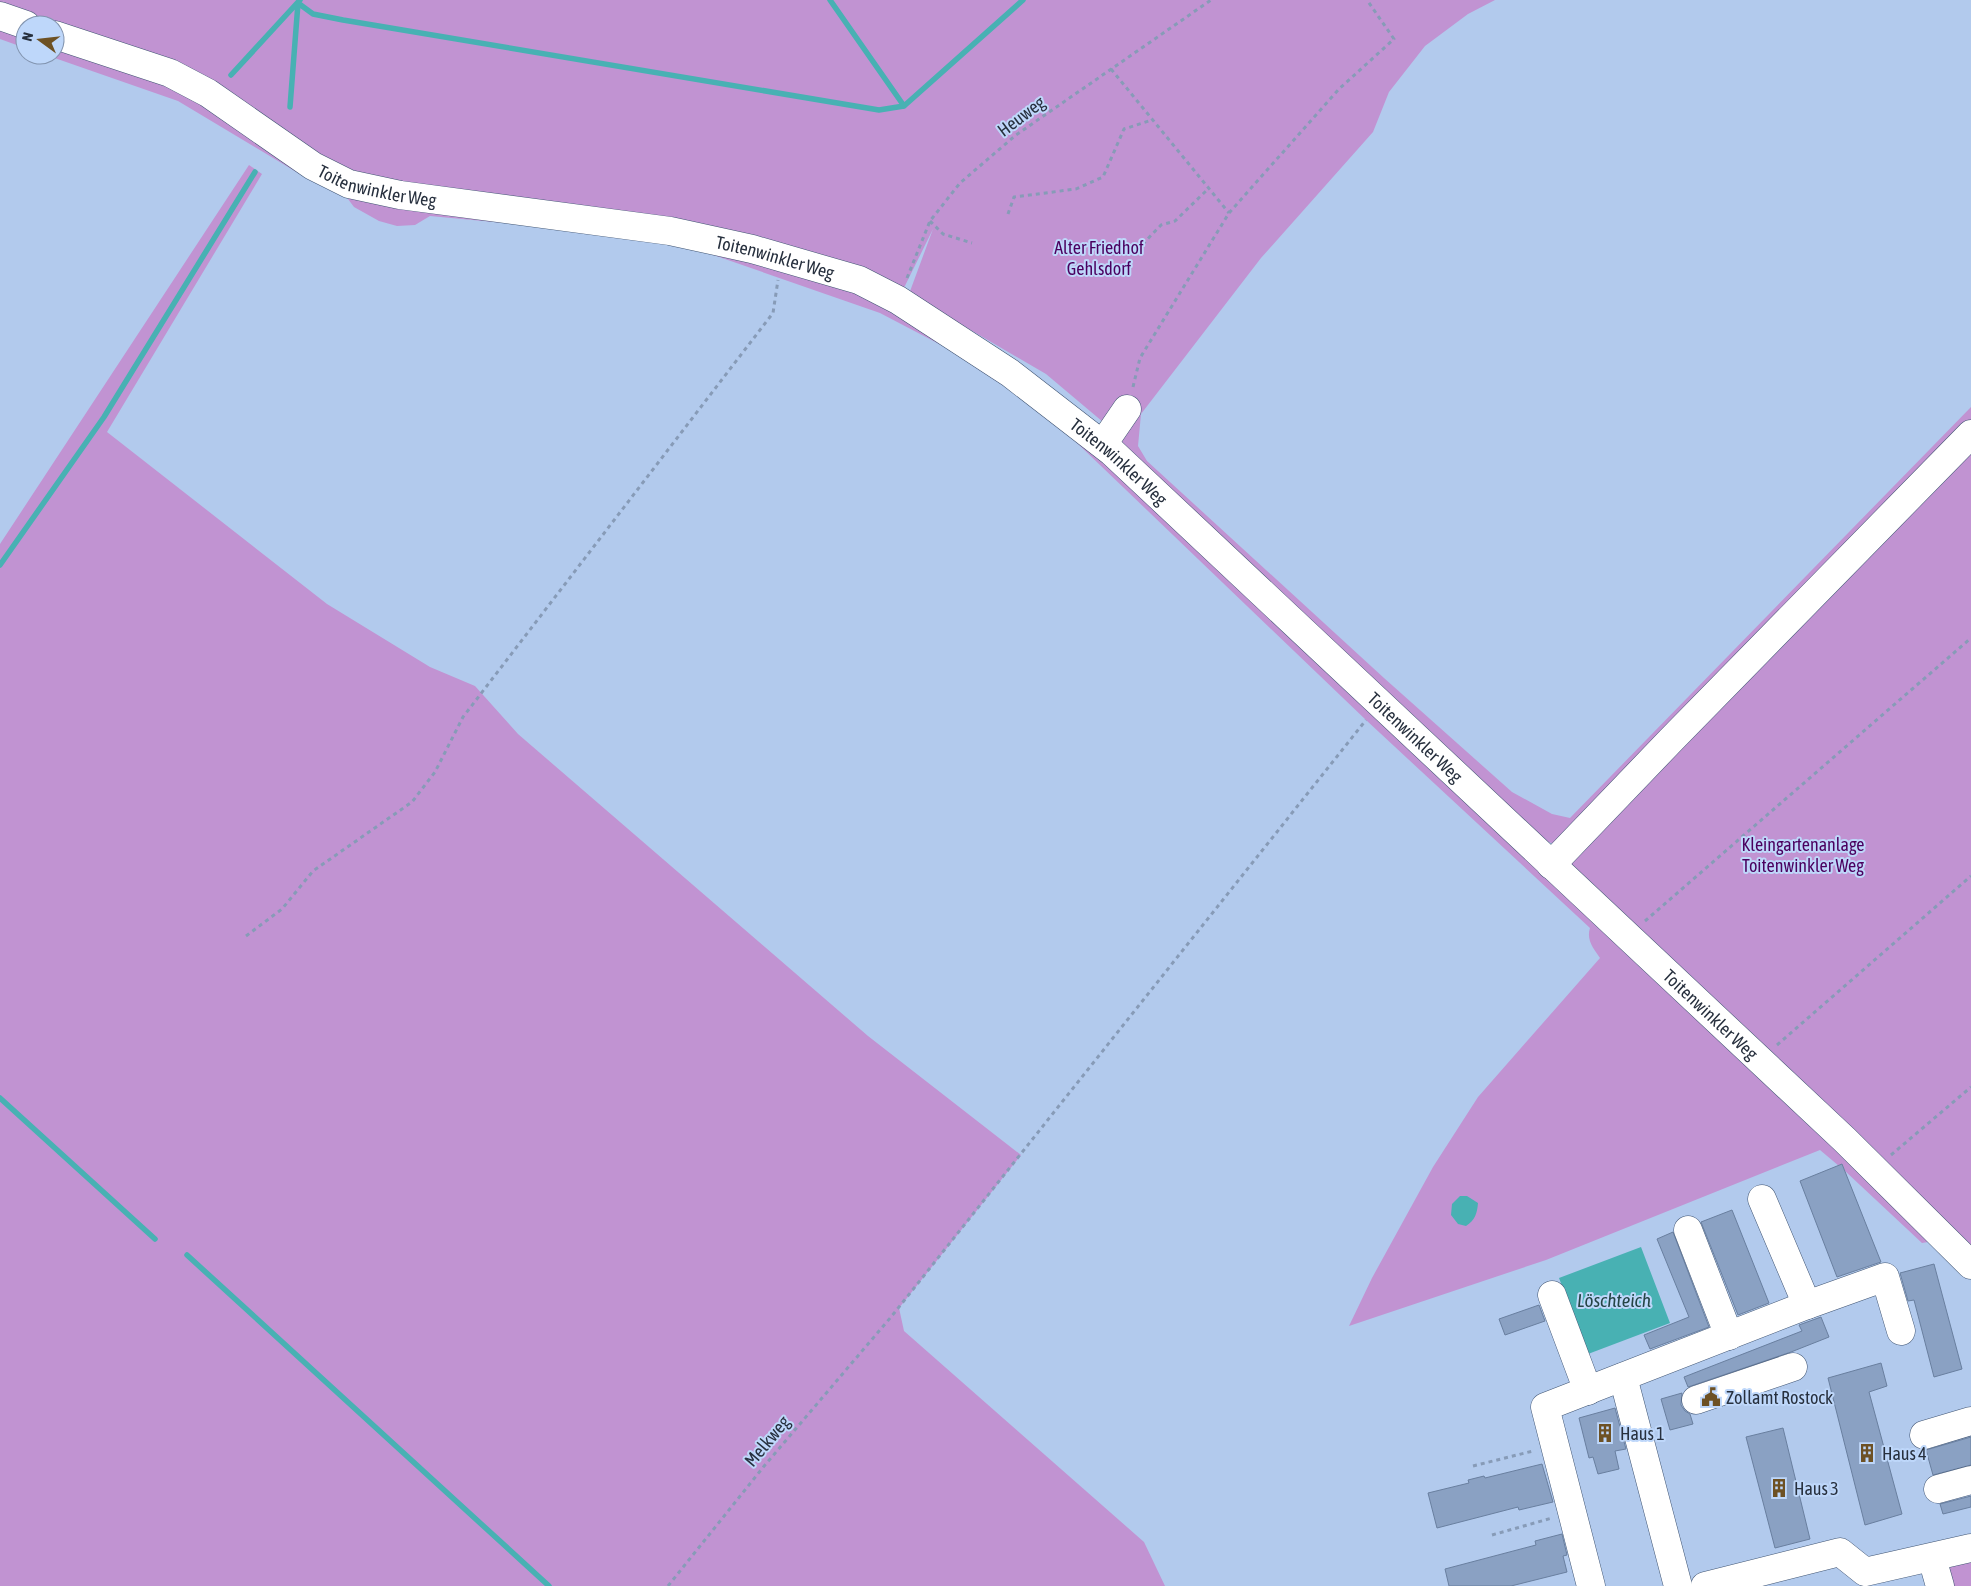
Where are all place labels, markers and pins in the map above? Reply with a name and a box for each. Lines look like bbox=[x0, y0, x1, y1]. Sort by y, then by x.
public building icon: Zollamt Rostock bbox=[1700, 1386, 1722, 1408]
place label: Zollamt Rostock bbox=[1726, 1387, 1833, 1408]
building icon: Haus 1 bbox=[1594, 1422, 1616, 1444]
place label: Haus 1 bbox=[1620, 1423, 1665, 1444]
building icon: Haus 4 bbox=[1856, 1442, 1878, 1464]
place label: Haus 4 bbox=[1882, 1443, 1927, 1464]
building icon: Haus 3 bbox=[1768, 1477, 1790, 1499]
place label: Haus 3 bbox=[1794, 1478, 1839, 1499]

